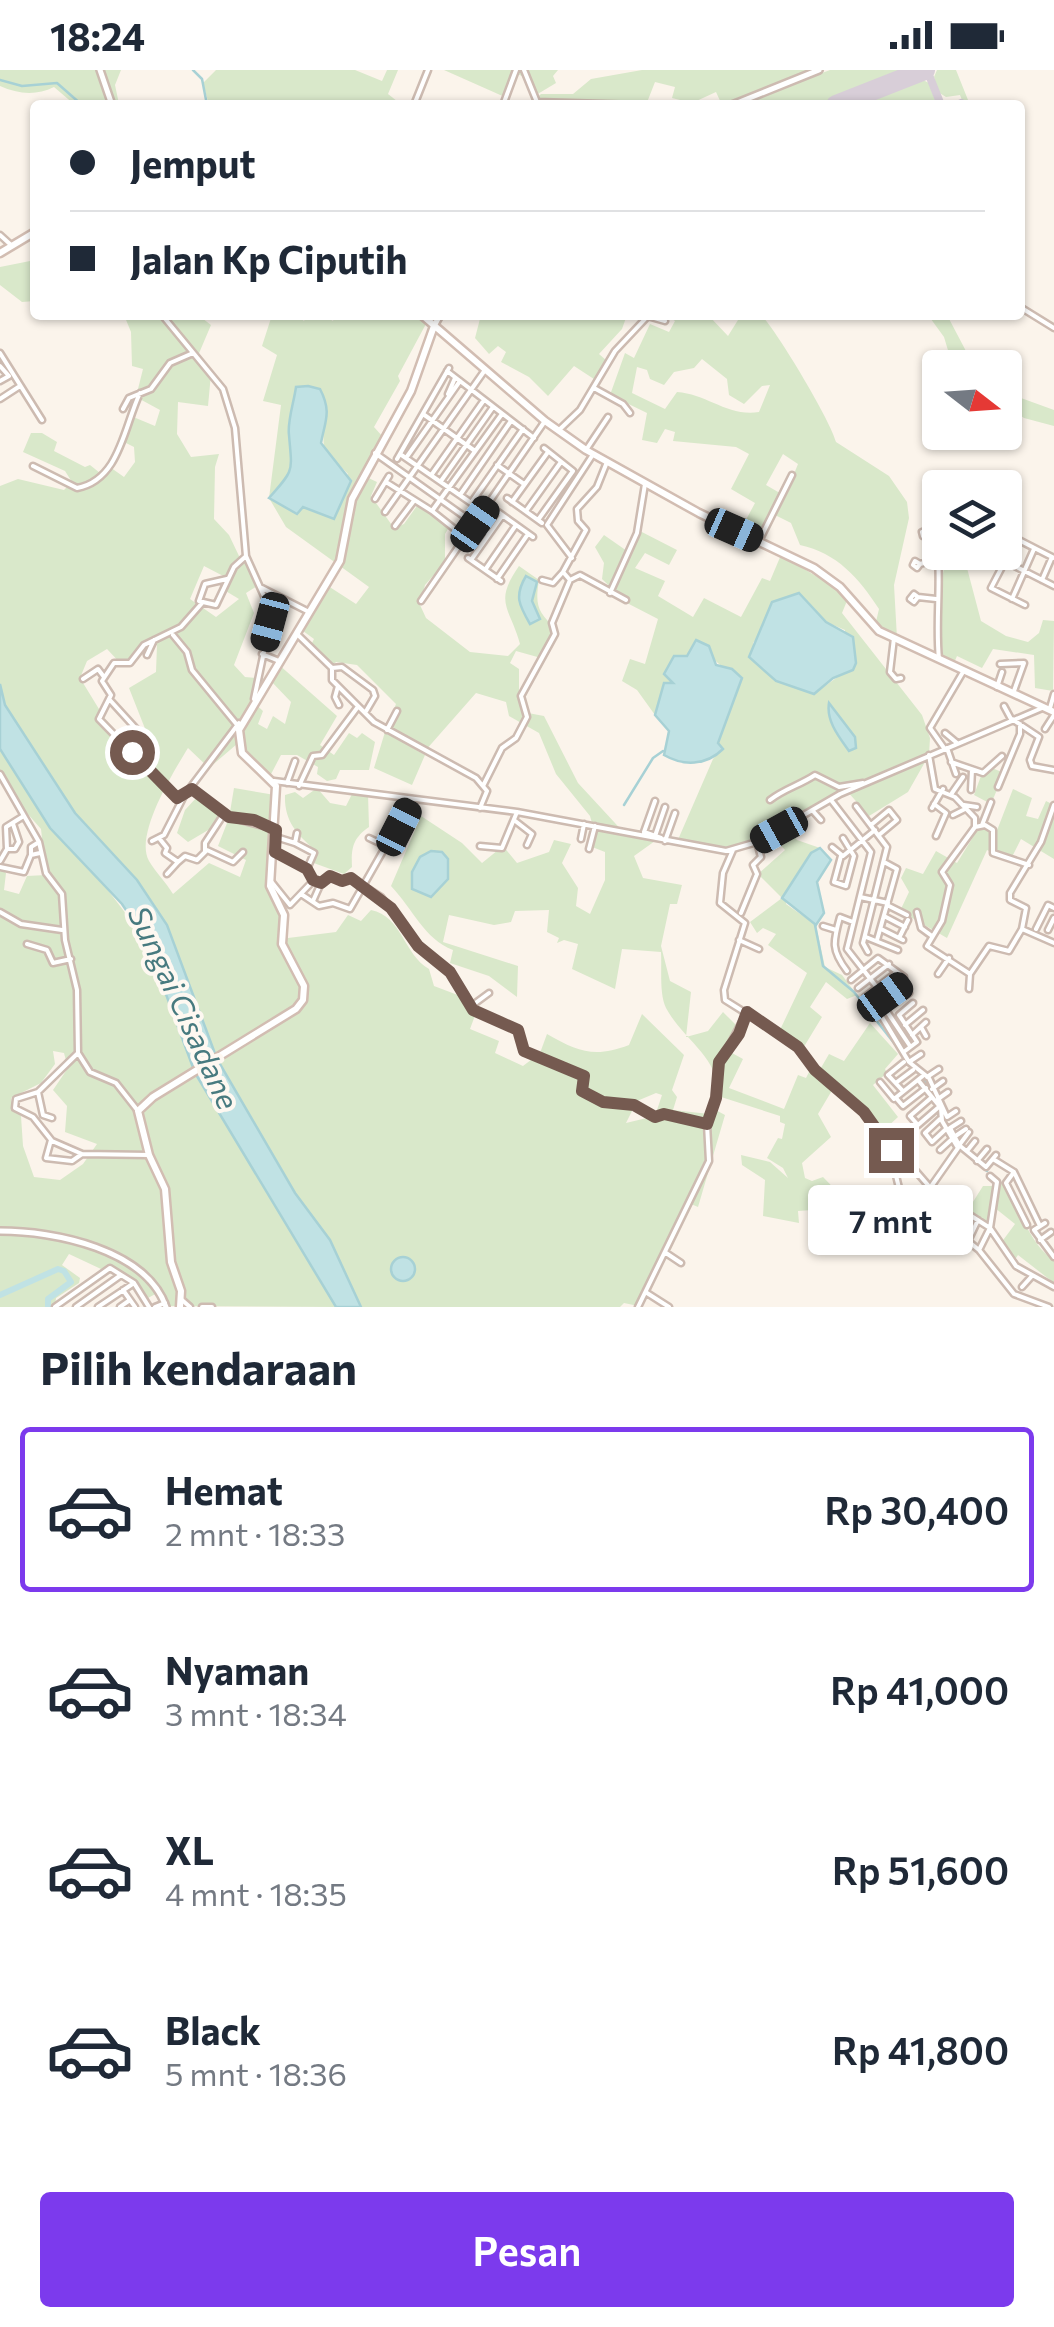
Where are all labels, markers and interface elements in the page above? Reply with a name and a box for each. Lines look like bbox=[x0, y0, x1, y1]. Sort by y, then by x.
text: 18:24 bbox=[50, 12, 145, 59]
text: Jemput bbox=[130, 139, 256, 186]
text: Jalan Kp Ciputih bbox=[130, 235, 407, 282]
north arrow bbox=[922, 350, 1022, 450]
map controls bbox=[922, 350, 1022, 570]
button: layers bbox=[922, 470, 1022, 570]
car bbox=[446, 491, 504, 557]
car bbox=[700, 504, 768, 556]
car bbox=[248, 589, 292, 655]
route start bbox=[110, 730, 155, 775]
car bbox=[372, 793, 426, 861]
car bbox=[745, 802, 813, 858]
water label: Sungai Cisadane bbox=[122, 899, 248, 1115]
car bbox=[852, 967, 918, 1027]
route end bbox=[869, 1128, 914, 1173]
callout: 7 mnt bbox=[808, 1185, 974, 1255]
text: 7 mnt bbox=[849, 1200, 932, 1240]
text: Pilih kendaraan bbox=[40, 1339, 357, 1394]
icon: car bbox=[45, 1465, 135, 1555]
text: Hemat bbox=[165, 1466, 283, 1513]
text: Rp 30,400 bbox=[825, 1486, 1009, 1533]
text: 2 mnt · 18:33 bbox=[165, 1513, 345, 1553]
icon: car bbox=[45, 1645, 135, 1735]
text: Nyaman bbox=[165, 1646, 309, 1693]
text: Rp 41,000 bbox=[830, 1666, 1009, 1713]
text: 3 mnt · 18:34 bbox=[165, 1693, 347, 1733]
icon: car bbox=[45, 1825, 135, 1915]
text: XL bbox=[165, 1826, 214, 1873]
text: Rp 51,600 bbox=[832, 1846, 1009, 1893]
text: 4 mnt · 18:35 bbox=[165, 1873, 347, 1913]
icon: car bbox=[45, 2005, 135, 2095]
text: Black bbox=[165, 2006, 261, 2053]
text: Rp 41,800 bbox=[832, 2026, 1009, 2073]
text: 5 mnt · 18:36 bbox=[165, 2053, 347, 2093]
button: Pesan bbox=[40, 2192, 1014, 2307]

